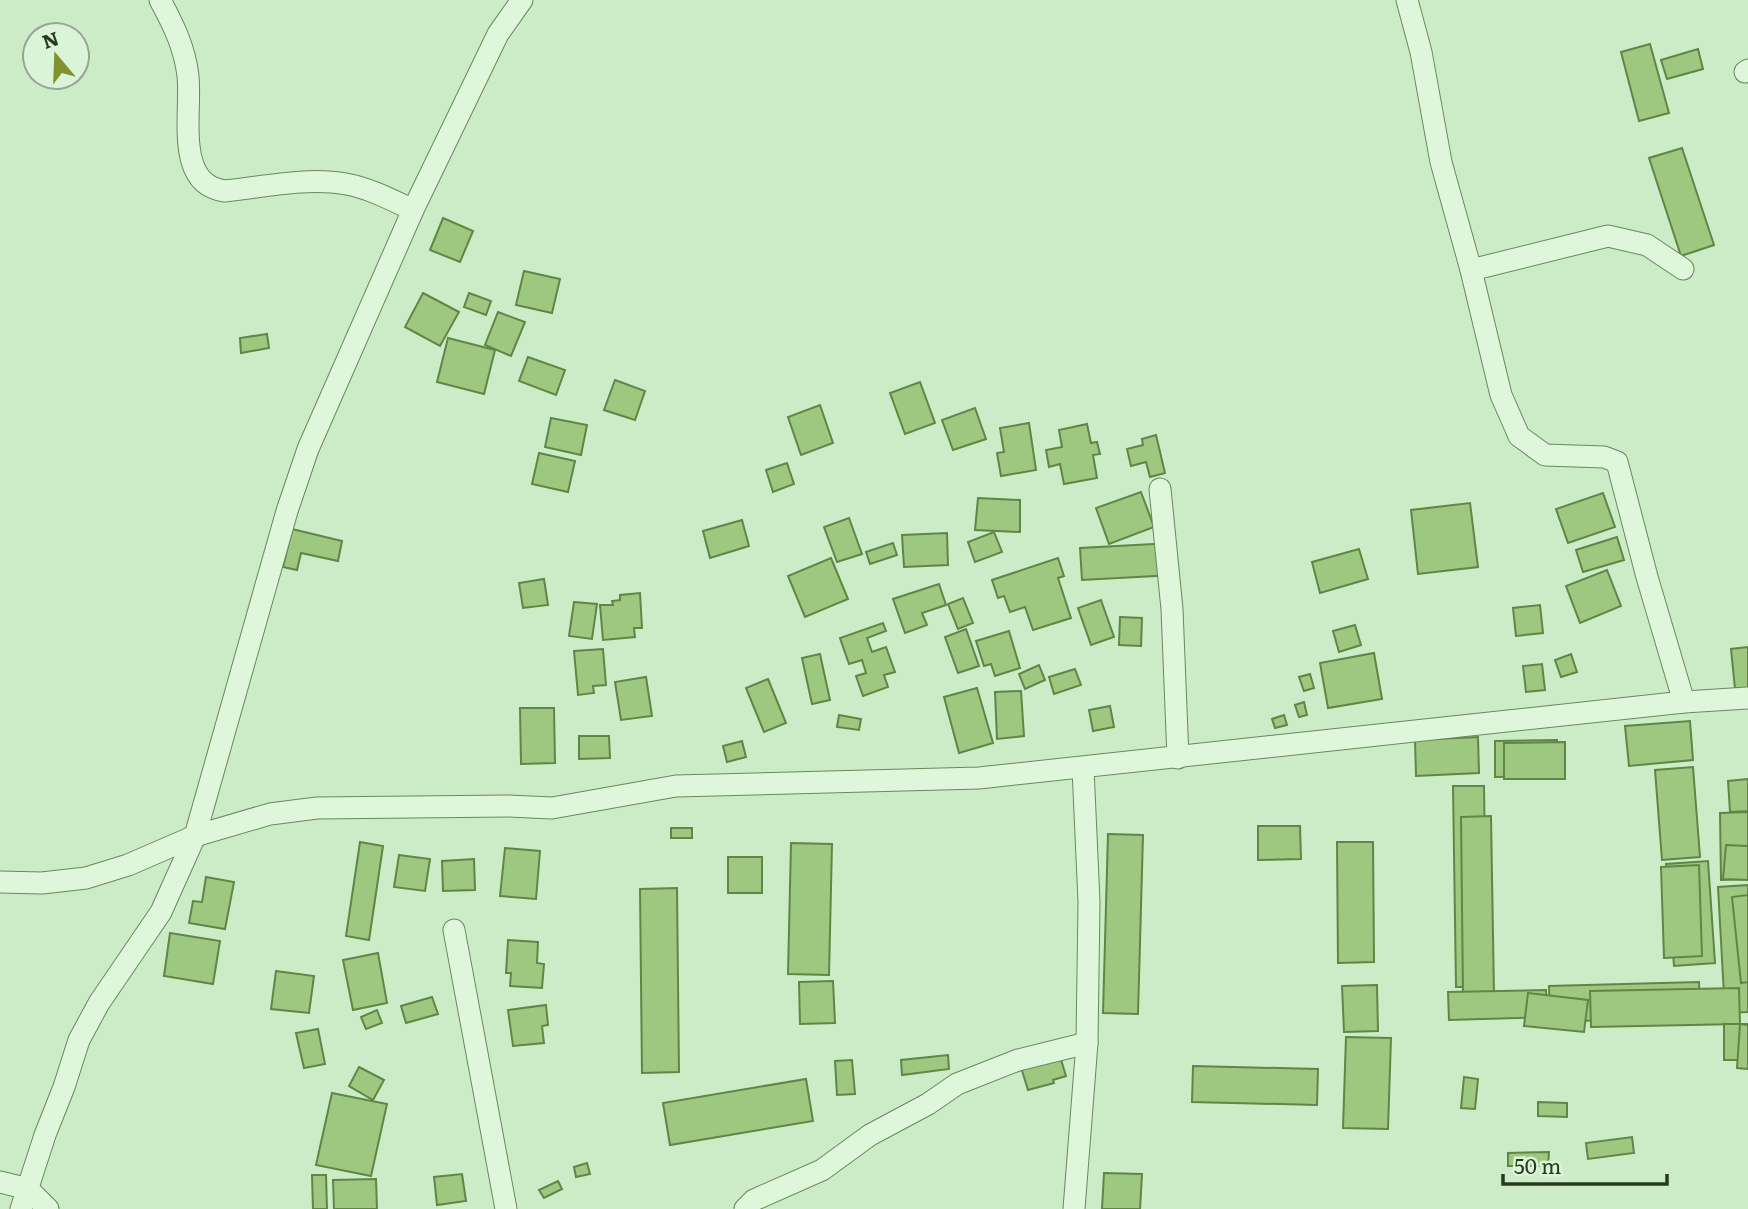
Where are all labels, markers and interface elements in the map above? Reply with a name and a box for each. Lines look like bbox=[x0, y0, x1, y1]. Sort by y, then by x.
north arrow bbox=[21, 21, 91, 91]
text: N bbox=[38, 23, 62, 55]
scale bar bbox=[1503, 1142, 1668, 1186]
text: 50 m bbox=[1514, 1149, 1561, 1180]

